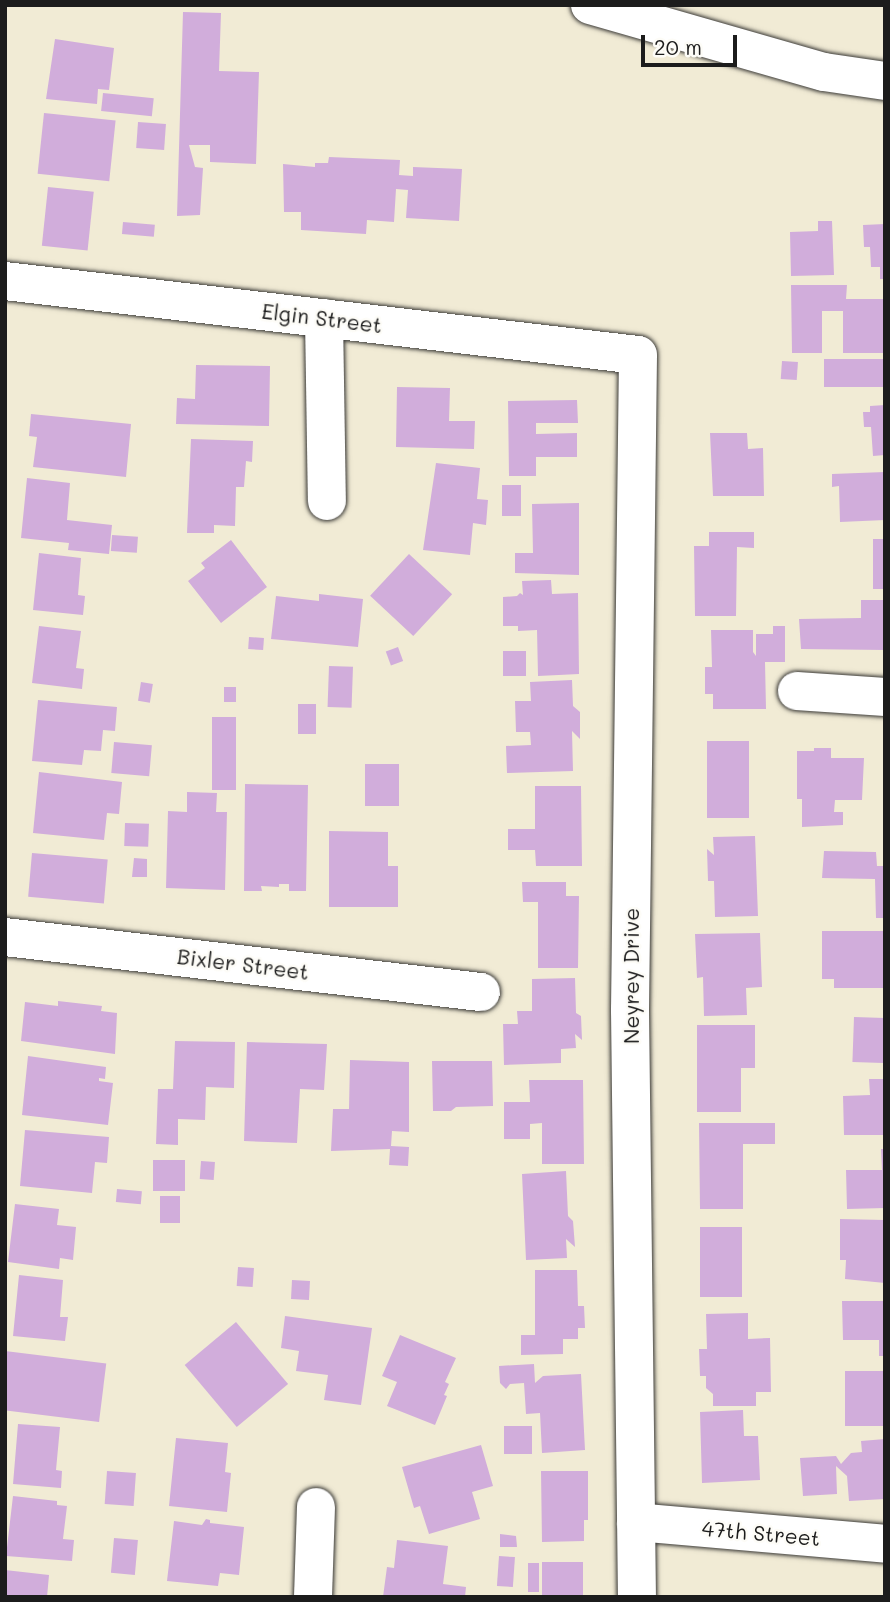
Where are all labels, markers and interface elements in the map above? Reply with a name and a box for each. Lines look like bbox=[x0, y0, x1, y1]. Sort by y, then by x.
scale bar bbox=[645, 21, 741, 65]
text: 20 m bbox=[654, 33, 702, 60]
street label: Elgin Street bbox=[260, 298, 384, 338]
street label: Neyrey Drive bbox=[618, 908, 644, 1044]
street label: Bixler Street bbox=[176, 943, 310, 985]
street label: 47th Street bbox=[701, 1515, 821, 1551]

